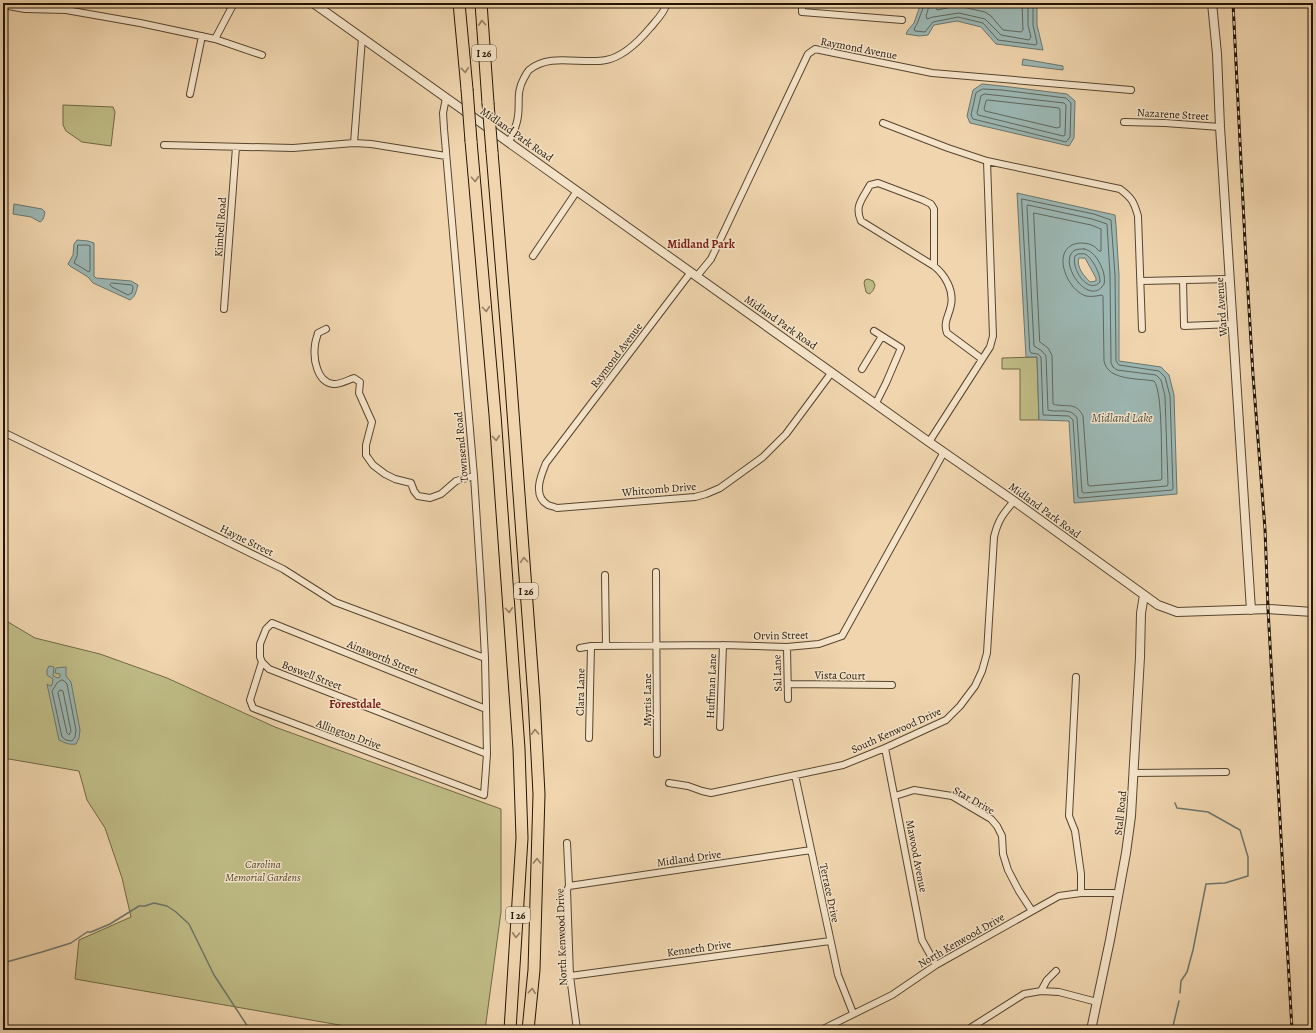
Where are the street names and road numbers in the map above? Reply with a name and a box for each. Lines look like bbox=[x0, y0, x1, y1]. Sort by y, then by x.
street label: Raymond Avenue bbox=[819, 34, 899, 63]
road number: I 26 bbox=[472, 45, 496, 61]
street label: Midland Park Road bbox=[477, 104, 556, 165]
street label: Nazarene Street bbox=[1137, 105, 1210, 124]
street label: Kimbell Road bbox=[211, 196, 230, 258]
street label: Ward Avenue bbox=[1212, 277, 1231, 338]
street label: Midland Park Road bbox=[741, 292, 820, 353]
street label: Raymond Avenue bbox=[587, 320, 646, 391]
street label: Townsend Road bbox=[451, 411, 472, 483]
street label: Whitcomb Drive bbox=[620, 479, 697, 500]
street label: Midland Park Road bbox=[1006, 479, 1084, 542]
street label: Hayne Street bbox=[217, 521, 276, 560]
road number: I 26 bbox=[514, 583, 538, 599]
street label: Orvin Street bbox=[753, 628, 809, 643]
street label: Ainsworth Street bbox=[344, 636, 421, 679]
street label: Huffman Lane bbox=[703, 653, 720, 719]
street label: Sal Lane bbox=[769, 654, 786, 692]
street label: Boswell Street bbox=[280, 657, 344, 694]
street label: Clara Lane bbox=[573, 668, 588, 716]
street label: Vista Court bbox=[814, 668, 866, 683]
street label: Myrtis Lane bbox=[640, 673, 655, 727]
street label: South Kenwood Drive bbox=[849, 704, 944, 757]
street label: Allington Drive bbox=[313, 715, 384, 753]
street label: Star Drive bbox=[950, 783, 997, 818]
street label: Stall Road bbox=[1111, 790, 1130, 836]
street label: Mawood Avenue bbox=[902, 819, 931, 894]
street label: Midland Drive bbox=[656, 847, 722, 870]
street label: Terrace Drive bbox=[816, 862, 843, 924]
street label: North Kenwood Drive bbox=[552, 888, 571, 986]
road number: I 26 bbox=[506, 907, 530, 923]
street label: North Kenwood Drive bbox=[915, 909, 1007, 971]
street label: Kenneth Drive bbox=[666, 937, 732, 960]

